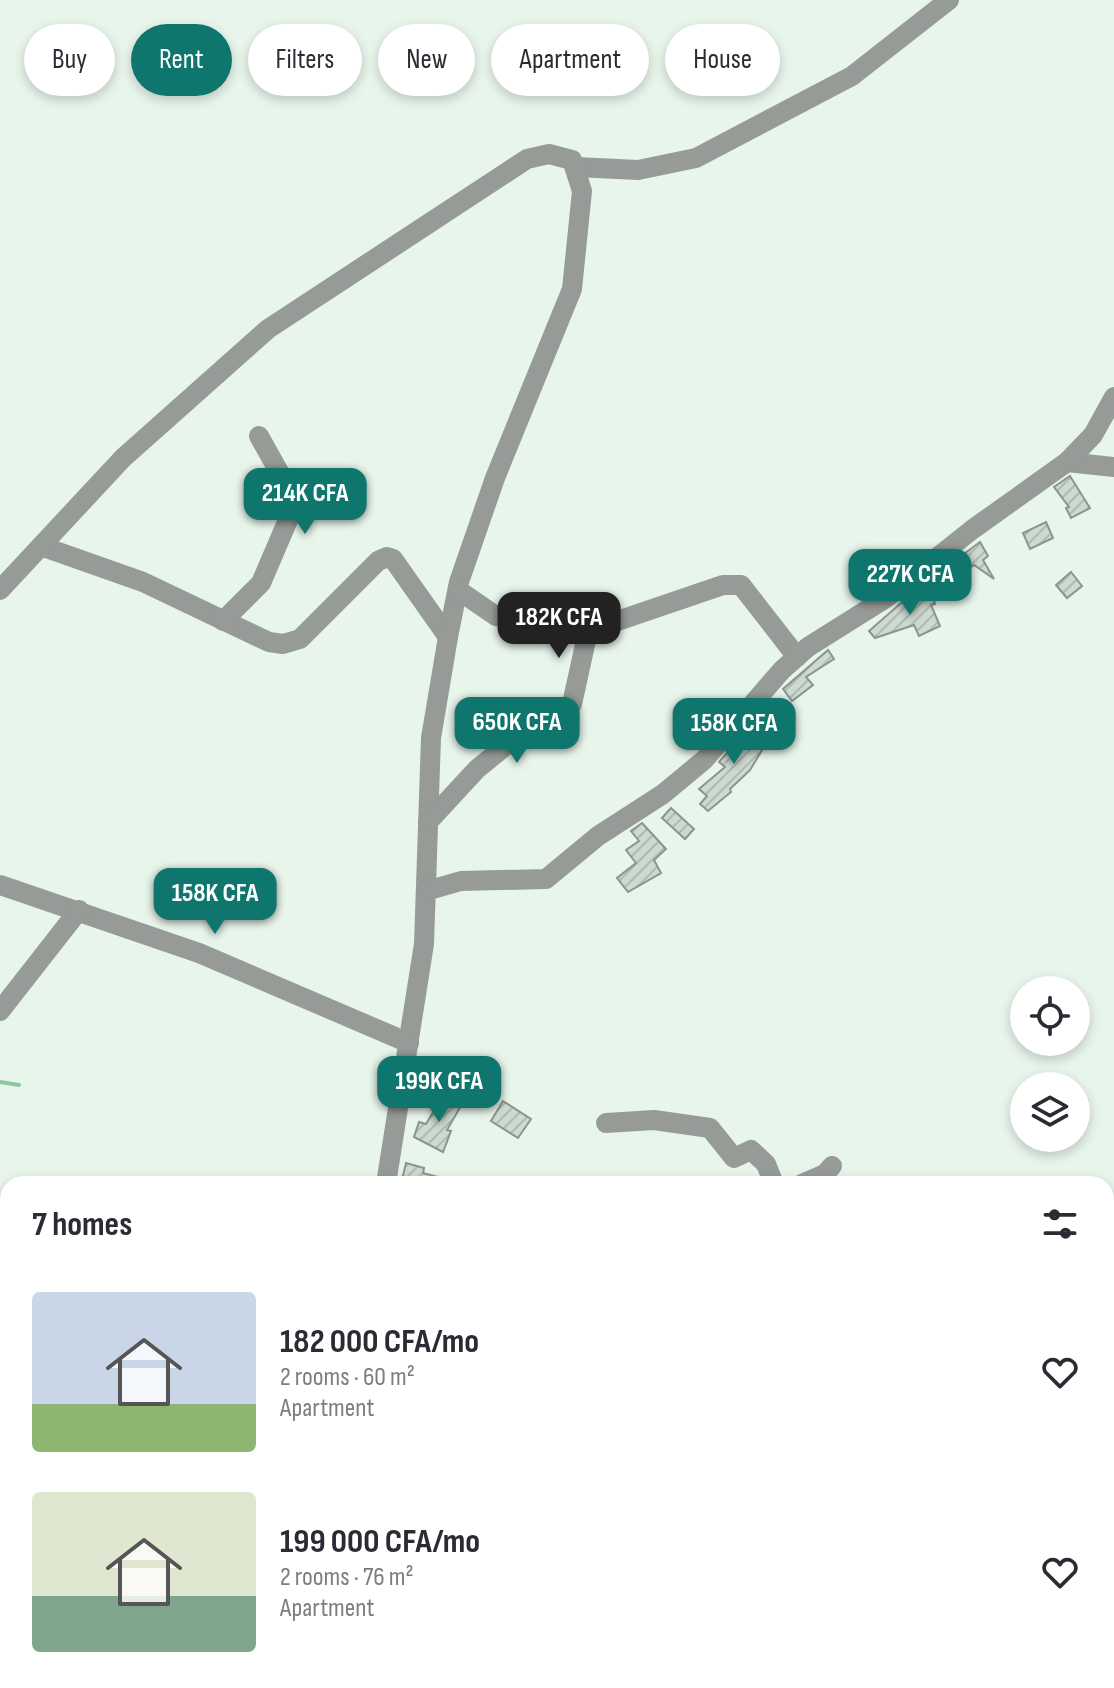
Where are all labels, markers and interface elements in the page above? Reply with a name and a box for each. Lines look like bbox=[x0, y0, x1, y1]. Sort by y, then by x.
chip: Buy bbox=[24, 24, 115, 96]
chip: Rent bbox=[131, 24, 232, 96]
chip: Filters bbox=[248, 24, 362, 96]
chip: New bbox=[378, 24, 475, 96]
chip: Apartment bbox=[491, 24, 649, 96]
chip: House bbox=[665, 24, 780, 96]
pin: 214K CFA bbox=[222, 468, 388, 536]
text: 214K CFA bbox=[262, 478, 348, 509]
pin: 227K CFA bbox=[827, 549, 993, 617]
text: 227K CFA bbox=[866, 559, 954, 590]
pin: 182K CFA bbox=[476, 592, 642, 660]
text: 182K CFA bbox=[516, 602, 602, 633]
pin: 650K CFA bbox=[434, 697, 600, 765]
pin: 158K CFA bbox=[651, 698, 817, 766]
text: 650K CFA bbox=[473, 707, 561, 738]
text: 158K CFA bbox=[691, 708, 777, 739]
pin: 158K CFA bbox=[132, 868, 298, 936]
text: 158K CFA bbox=[172, 878, 258, 909]
map controls bbox=[1010, 976, 1090, 1152]
button: locate bbox=[1010, 976, 1090, 1056]
pin: 199K CFA bbox=[356, 1056, 522, 1124]
text: 199K CFA bbox=[395, 1066, 483, 1097]
button: layers bbox=[1010, 1072, 1090, 1152]
icon: filters bbox=[1038, 1202, 1082, 1246]
text: 7 homes bbox=[32, 1204, 132, 1245]
text: 182 000 CFA/mo bbox=[280, 1321, 479, 1362]
icon: home bbox=[96, 1324, 192, 1420]
icon: heart bbox=[1038, 1350, 1082, 1394]
text: 2 rooms · 60 m² bbox=[280, 1362, 415, 1393]
text: Apartment bbox=[280, 1393, 374, 1424]
text: 199 000 CFA/mo bbox=[280, 1521, 480, 1562]
icon: home bbox=[96, 1524, 192, 1620]
icon: heart bbox=[1038, 1550, 1082, 1594]
text: 2 rooms · 76 m² bbox=[280, 1562, 414, 1593]
text: Apartment bbox=[280, 1593, 374, 1624]

